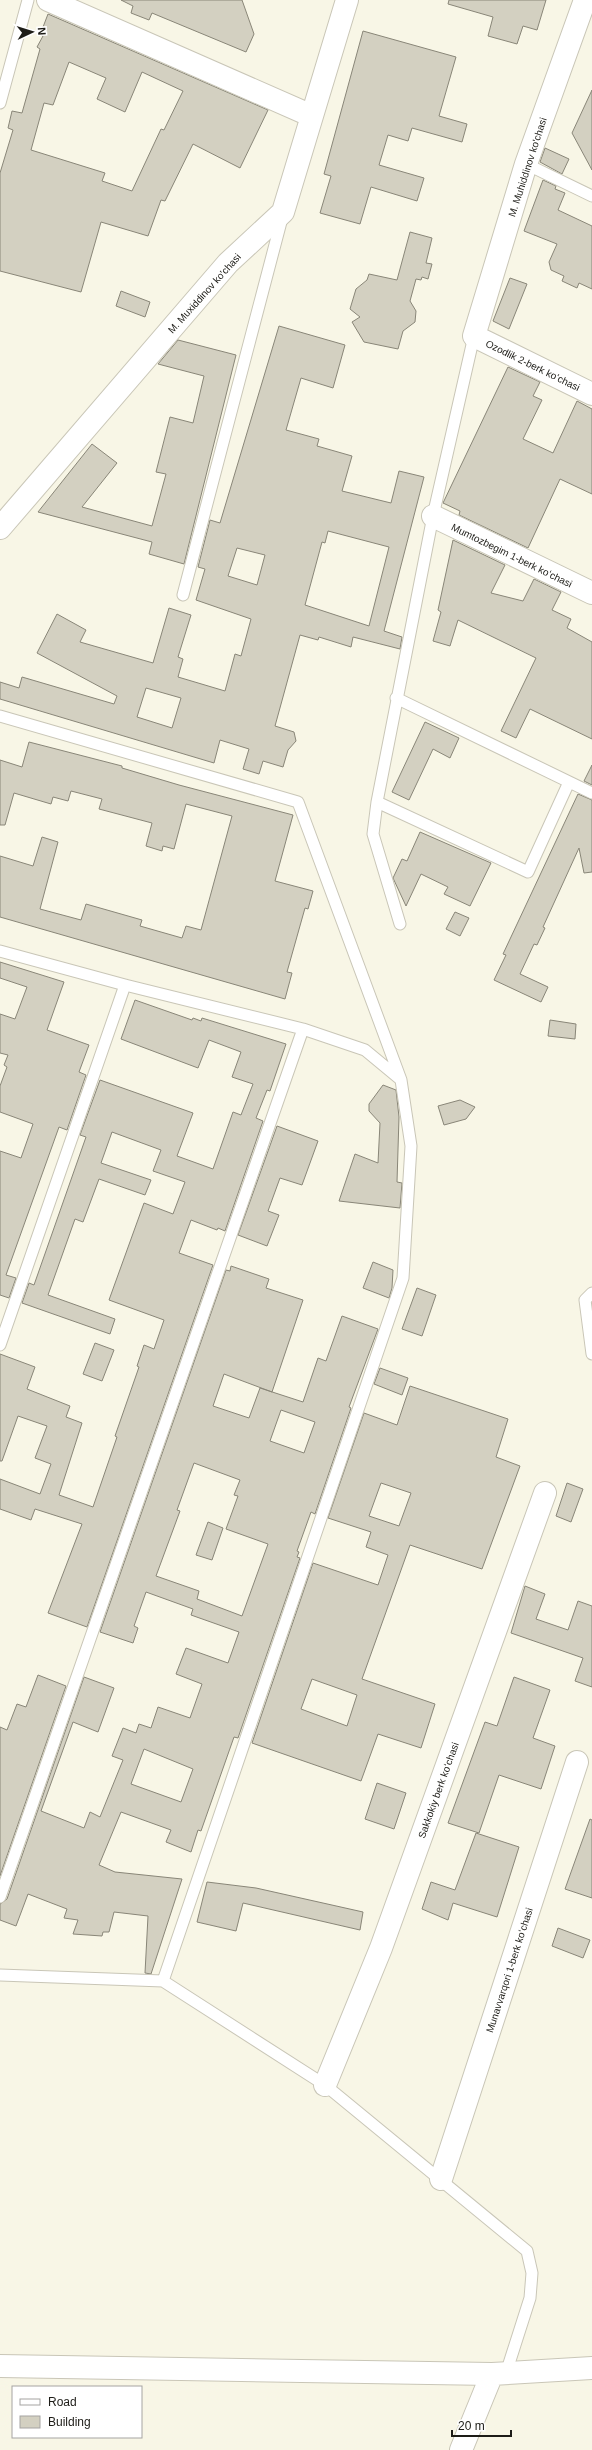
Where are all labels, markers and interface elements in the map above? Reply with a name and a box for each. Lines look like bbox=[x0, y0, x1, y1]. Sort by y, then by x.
north arrow bbox=[12, 12, 52, 52]
text: N bbox=[36, 27, 48, 36]
street label: M. Muhiddinov ko'chasi bbox=[506, 116, 549, 218]
street label: M. Muxiddinov ko'chasi bbox=[166, 251, 243, 335]
street label: Ozodlik 2-berk koʻchasi bbox=[484, 338, 582, 393]
street label: Mumtozbegim 1-berk koʻchasi bbox=[450, 521, 574, 590]
street label: Sakkokiy berk koʻchasi bbox=[416, 1741, 461, 1840]
street label: Munavvarqori 1-berk koʻchasi bbox=[484, 1906, 535, 2034]
legend bbox=[12, 2386, 142, 2438]
text: Road bbox=[48, 2395, 77, 2409]
scale bar bbox=[452, 2412, 511, 2438]
text: Building bbox=[48, 2415, 91, 2429]
text: 20 m bbox=[458, 2419, 485, 2433]

